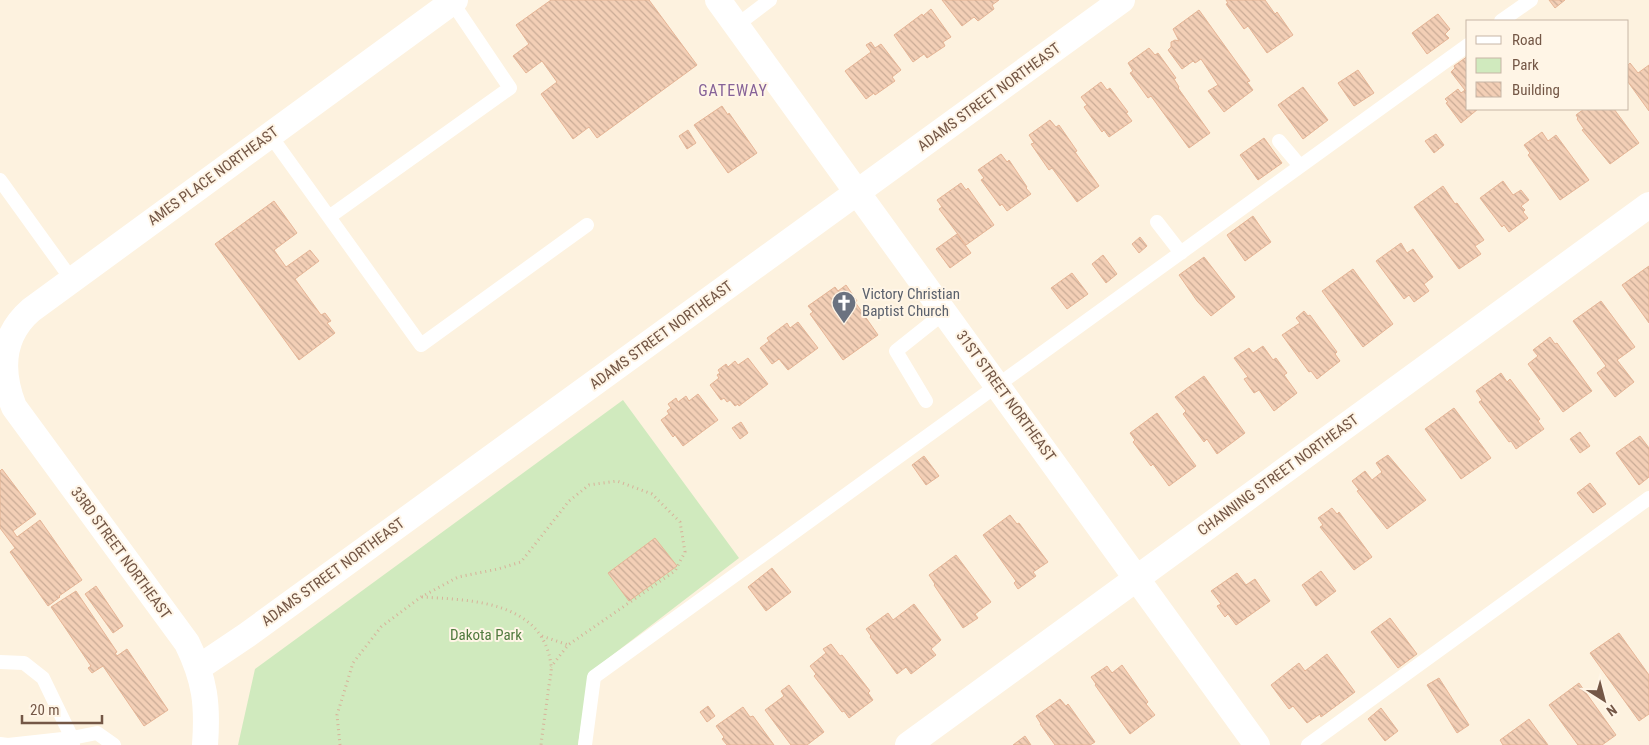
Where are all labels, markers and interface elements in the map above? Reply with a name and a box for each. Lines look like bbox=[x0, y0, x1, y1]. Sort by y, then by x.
legend bbox=[1466, 20, 1629, 110]
text: Road bbox=[1512, 31, 1542, 49]
street label: ADAMS STREET NORTHEAST bbox=[914, 39, 1064, 155]
text: Park bbox=[1512, 56, 1539, 74]
district label: GATEWAY bbox=[698, 81, 768, 100]
text: Building bbox=[1512, 81, 1560, 99]
street label: AMES PLACE NORTHEAST bbox=[144, 123, 282, 229]
street label: ADAMS STREET NORTHEAST bbox=[586, 277, 736, 393]
place label: Victory Christian Baptist Church bbox=[862, 285, 960, 320]
church icon: Victory Christian Baptist Church bbox=[831, 290, 857, 324]
street label: 31ST STREET NORTHEAST bbox=[952, 327, 1060, 465]
street label: CHANNING STREET NORTHEAST bbox=[1194, 410, 1362, 539]
street label: 33RD STREET NORTHEAST bbox=[67, 483, 175, 623]
street label: ADAMS STREET NORTHEAST bbox=[258, 514, 408, 630]
park label: Dakota Park bbox=[450, 626, 522, 644]
north arrow bbox=[1579, 675, 1629, 725]
scale bar bbox=[22, 692, 102, 724]
text: 20 m bbox=[30, 701, 60, 719]
text: N bbox=[1603, 702, 1620, 720]

